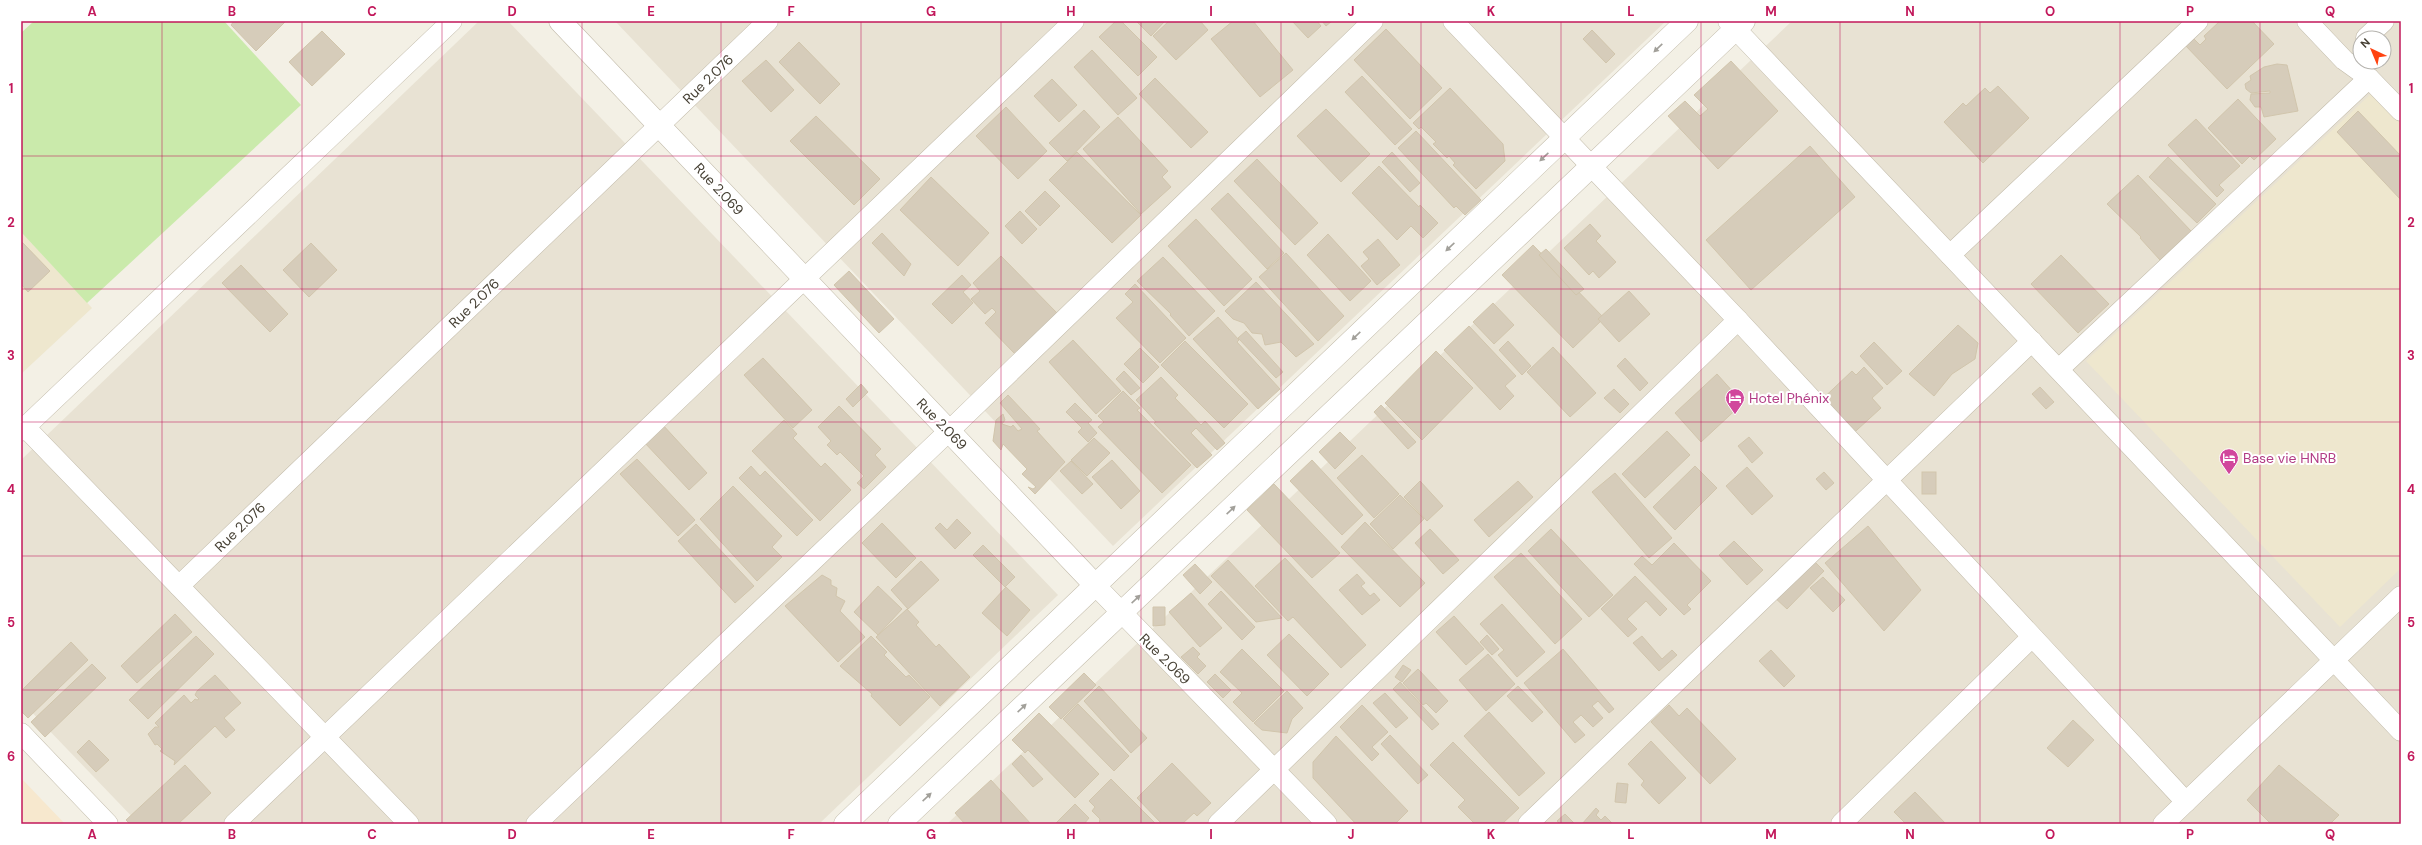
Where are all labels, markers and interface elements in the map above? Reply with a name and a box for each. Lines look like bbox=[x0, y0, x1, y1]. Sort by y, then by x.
text: A bbox=[87, 3, 97, 20]
text: B bbox=[228, 3, 236, 20]
text: C bbox=[367, 3, 377, 20]
text: D bbox=[507, 3, 517, 20]
text: E bbox=[647, 3, 655, 20]
text: F bbox=[787, 3, 795, 20]
text: G bbox=[926, 3, 936, 20]
text: H bbox=[1066, 3, 1076, 20]
text: I bbox=[1209, 3, 1213, 20]
text: J bbox=[1347, 3, 1355, 20]
text: K bbox=[1487, 3, 1496, 20]
text: L bbox=[1627, 3, 1635, 20]
text: M bbox=[1765, 3, 1777, 20]
text: N bbox=[1905, 3, 1915, 20]
text: O bbox=[2045, 3, 2055, 20]
text: P bbox=[2186, 3, 2194, 20]
text: Q bbox=[2325, 3, 2335, 20]
north arrow bbox=[2352, 30, 2392, 70]
text: N bbox=[2357, 35, 2373, 51]
one-way arrow bbox=[1653, 43, 1663, 53]
street label: Rue 2.076 bbox=[679, 50, 737, 108]
text: 1 bbox=[9, 80, 13, 97]
text: 1 bbox=[2409, 80, 2413, 97]
one-way arrow bbox=[1539, 153, 1549, 162]
street label: Rue 2.069 bbox=[690, 159, 748, 219]
text: 2 bbox=[7, 214, 15, 231]
text: 2 bbox=[2407, 214, 2415, 231]
one-way arrow bbox=[1445, 242, 1455, 252]
street label: Rue 2.076 bbox=[445, 274, 503, 332]
one-way arrow bbox=[1351, 331, 1361, 341]
text: 3 bbox=[7, 347, 15, 364]
text: 3 bbox=[2407, 347, 2415, 364]
hotel icon: Hotel Phénix bbox=[1724, 387, 1746, 415]
place label: Hotel Phénix bbox=[1749, 389, 1829, 407]
street label: Rue 2.069 bbox=[913, 394, 971, 454]
hotel icon: Base vie HNRB bbox=[2218, 447, 2240, 475]
place label: Base vie HNRB bbox=[2243, 449, 2336, 467]
text: 4 bbox=[7, 481, 15, 498]
text: 4 bbox=[2407, 481, 2415, 498]
street label: Rue 2.076 bbox=[211, 498, 269, 556]
one-way arrow bbox=[1226, 505, 1236, 515]
one-way arrow bbox=[1132, 595, 1141, 604]
text: 5 bbox=[7, 614, 15, 631]
text: 5 bbox=[2407, 614, 2415, 631]
street label: Rue 2.069 bbox=[1136, 630, 1195, 689]
one-way arrow bbox=[1017, 703, 1027, 713]
text: 6 bbox=[7, 748, 15, 765]
text: 6 bbox=[2407, 748, 2415, 765]
one-way arrow bbox=[922, 792, 932, 802]
text: A bbox=[87, 826, 97, 843]
text: B bbox=[228, 826, 236, 843]
text: C bbox=[367, 826, 377, 843]
text: D bbox=[507, 826, 517, 843]
text: E bbox=[647, 826, 655, 843]
text: F bbox=[787, 826, 795, 843]
text: G bbox=[926, 826, 936, 843]
text: H bbox=[1066, 826, 1076, 843]
text: I bbox=[1209, 826, 1213, 843]
text: J bbox=[1347, 826, 1355, 843]
text: K bbox=[1487, 826, 1496, 843]
text: L bbox=[1627, 826, 1635, 843]
text: M bbox=[1765, 826, 1777, 843]
text: N bbox=[1905, 826, 1915, 843]
text: O bbox=[2045, 826, 2055, 843]
text: P bbox=[2186, 826, 2194, 843]
text: Q bbox=[2325, 826, 2335, 843]

